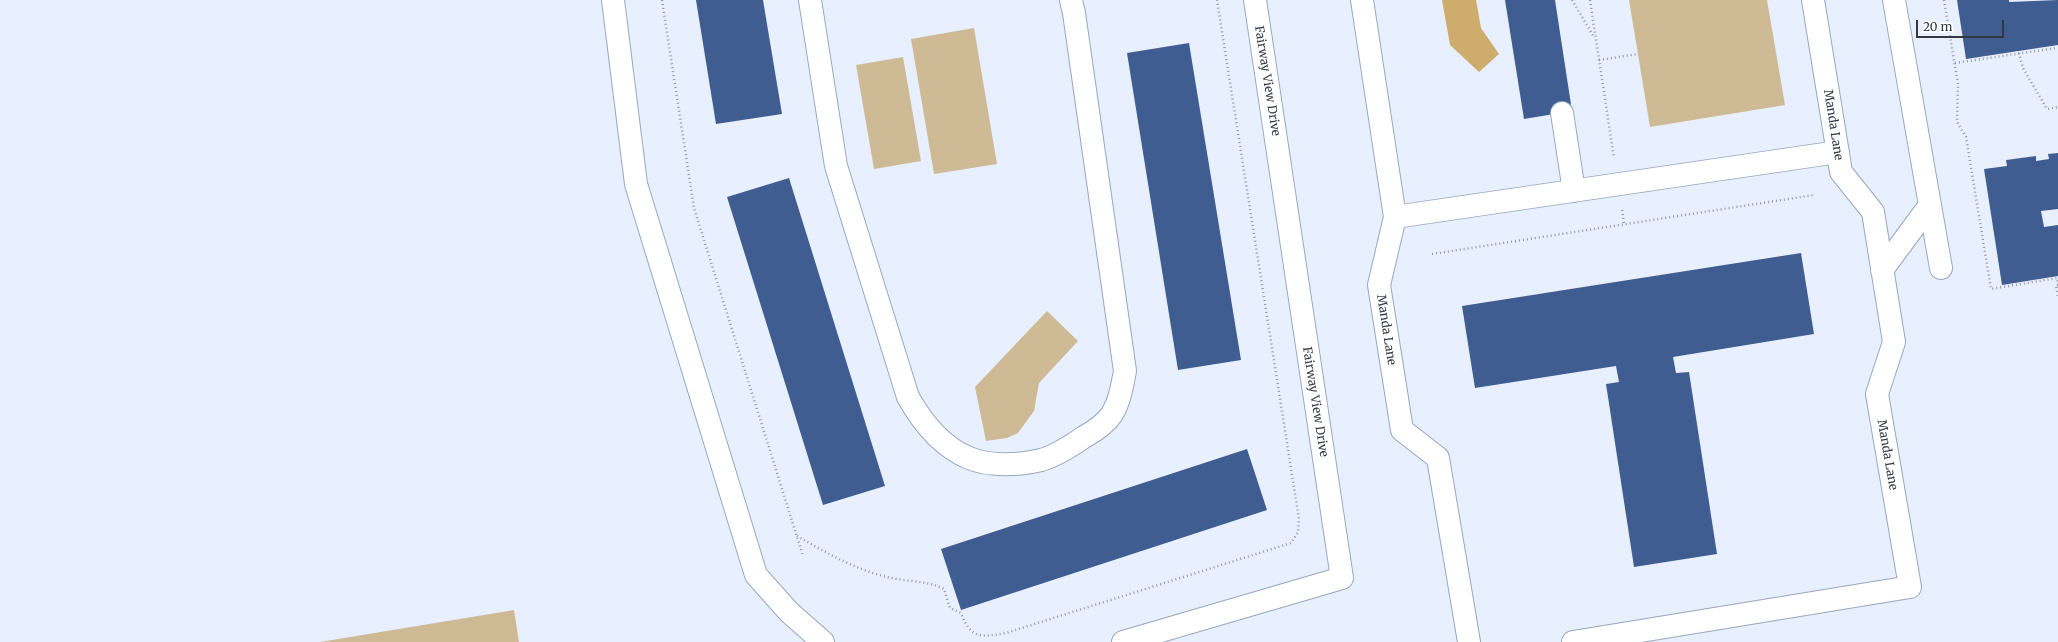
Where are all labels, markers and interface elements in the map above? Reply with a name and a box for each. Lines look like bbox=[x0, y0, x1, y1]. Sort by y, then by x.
scale bar bbox=[1918, 12, 2006, 38]
text: 20 m bbox=[1923, 19, 1952, 34]
street label: Fairway View Drive bbox=[1251, 25, 1283, 137]
street label: Manda Lane bbox=[1820, 89, 1846, 161]
street label: Manda Lane bbox=[1373, 294, 1399, 366]
street label: Fairway View Drive bbox=[1299, 346, 1331, 458]
street label: Manda Lane bbox=[1874, 419, 1900, 491]

